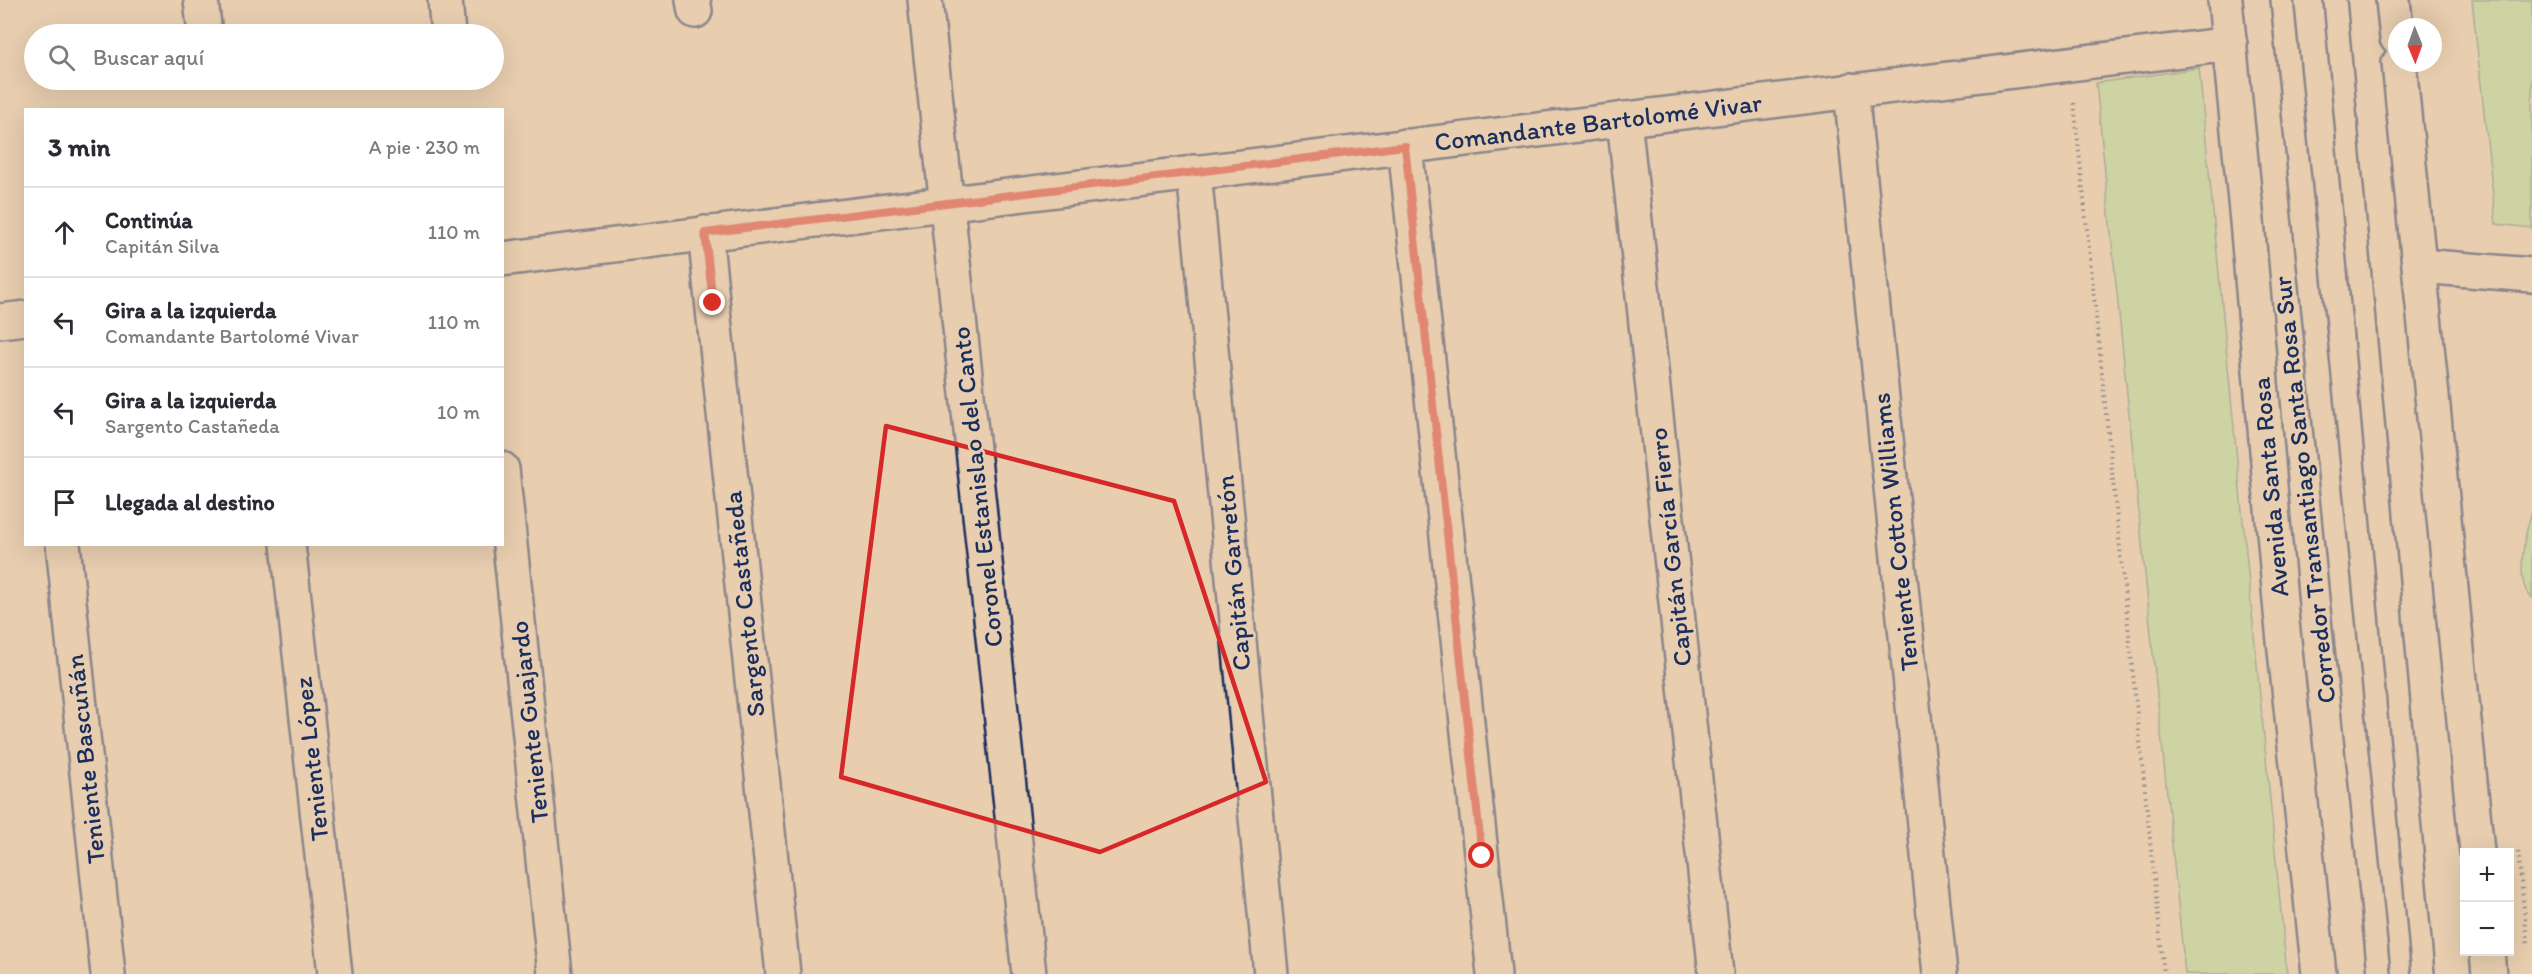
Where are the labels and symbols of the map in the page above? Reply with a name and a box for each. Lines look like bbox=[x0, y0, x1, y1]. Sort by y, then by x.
north arrow bbox=[2388, 18, 2442, 72]
street label: Comandante Bartolomé Vivar bbox=[1432, 86, 1764, 158]
street label: Corredor Transantiago Santa Rosa Sur bbox=[2266, 275, 2342, 705]
route end bbox=[699, 289, 725, 315]
street label: Coronel Estanislao del Canto bbox=[944, 325, 1010, 649]
street label: Avenida Santa Rosa bbox=[2244, 375, 2296, 598]
street label: Teniente Cotton Williams bbox=[1864, 391, 1926, 673]
street label: Capitán García Fierro bbox=[1642, 426, 1698, 668]
street label: Capitán Garretón bbox=[1208, 474, 1257, 672]
street label: Sargento Castañeda bbox=[716, 489, 772, 719]
street label: Teniente Guajardo bbox=[502, 619, 556, 825]
street label: Teniente Bascuñán bbox=[58, 652, 112, 865]
street label: Teniente López bbox=[286, 675, 336, 843]
route start bbox=[1468, 842, 1494, 868]

